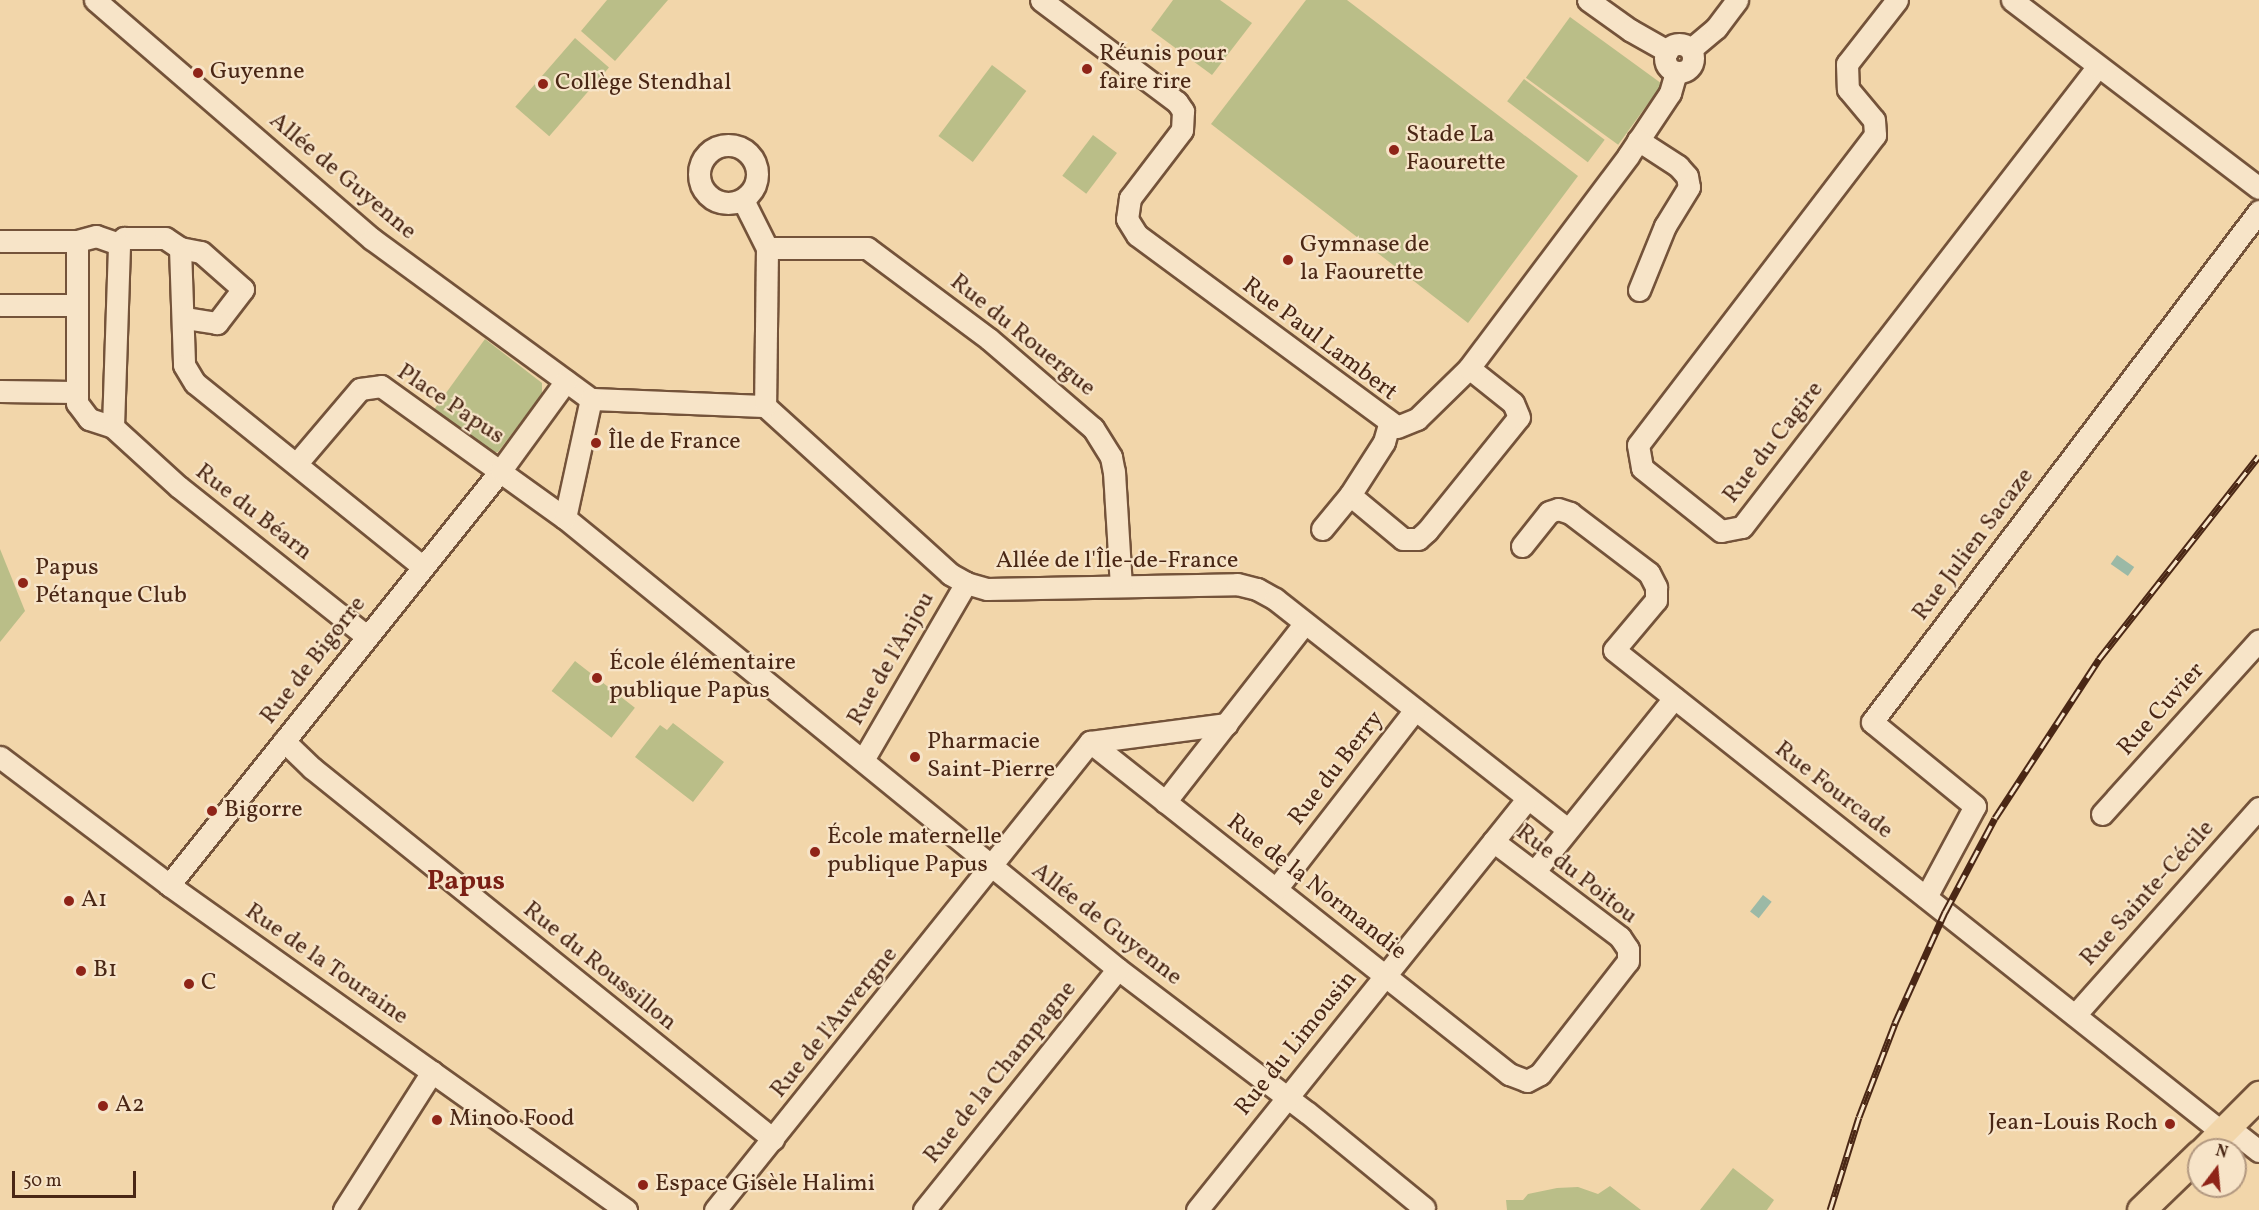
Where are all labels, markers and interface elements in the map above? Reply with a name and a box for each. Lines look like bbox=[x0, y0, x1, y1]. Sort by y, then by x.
place label: Réunis pour faire rire bbox=[1099, 41, 1227, 97]
place label: Guyenne bbox=[210, 59, 305, 87]
marker: Réunis pour faire rire bbox=[1080, 62, 1094, 76]
marker: Guyenne bbox=[191, 66, 205, 80]
place label: Collège Stendhal bbox=[555, 70, 731, 98]
marker: Collège Stendhal bbox=[536, 77, 550, 91]
street label: Allée de Guyenne bbox=[263, 107, 421, 247]
place label: Stade La Faourette bbox=[1406, 122, 1506, 178]
marker: Stade La Faourette bbox=[1387, 143, 1401, 157]
place label: Gymnase de la Faourette bbox=[1300, 232, 1429, 288]
marker: Gymnase de la Faourette bbox=[1281, 253, 1295, 267]
street label: Rue du Rouergue bbox=[943, 269, 1101, 403]
street label: Rue Paul Lambert bbox=[1236, 272, 1402, 408]
street label: Place Papus bbox=[391, 359, 509, 451]
street label: Rue du Cagire bbox=[1718, 376, 1830, 510]
place label: Île de France bbox=[608, 429, 741, 457]
marker: Île de France bbox=[589, 436, 603, 450]
street label: Rue du Béarn bbox=[189, 458, 317, 568]
street label: Rue Julien Sacaze bbox=[1907, 463, 2041, 627]
street label: Allée de l'Île-de-France bbox=[996, 548, 1238, 576]
place label: Papus Pétanque Club bbox=[35, 555, 187, 611]
marker: Papus Pétanque Club bbox=[16, 576, 30, 590]
street label: Rue de l'Anjou bbox=[842, 587, 942, 731]
street label: Rue de Bigorre bbox=[255, 591, 373, 731]
place label: École élémentaire publique Papus bbox=[609, 650, 796, 706]
street label: Rue Cuvier bbox=[2113, 657, 2211, 763]
marker: École élémentaire publique Papus bbox=[590, 671, 604, 685]
street label: Rue du Berry bbox=[1283, 706, 1391, 832]
place label: Pharmacie Saint-Pierre bbox=[927, 729, 1055, 785]
street label: Rue Fourcade bbox=[1768, 736, 1898, 846]
marker: Pharmacie Saint-Pierre bbox=[908, 750, 922, 764]
place label: Bigorre bbox=[224, 797, 303, 825]
marker: Bigorre bbox=[205, 804, 219, 818]
street label: Rue de la Normandie bbox=[1220, 809, 1412, 967]
street label: Rue Sainte-Cécile bbox=[2075, 815, 2221, 973]
street label: Rue du Poitou bbox=[1510, 819, 1642, 931]
place label: École maternelle publique Papus bbox=[827, 824, 1002, 880]
marker: École maternelle publique Papus bbox=[808, 845, 822, 859]
street label: Allée de Guyenne bbox=[1025, 857, 1187, 993]
district label: Papus bbox=[427, 867, 505, 899]
place label: A1 bbox=[81, 887, 107, 915]
marker: A1 bbox=[62, 894, 76, 908]
street label: Rue du Roussillon bbox=[516, 896, 682, 1038]
street label: Rue de la Touraine bbox=[239, 898, 413, 1032]
street label: Rue de l'Auvergne bbox=[765, 941, 905, 1105]
place label: B1 bbox=[93, 957, 117, 985]
marker: B1 bbox=[74, 964, 88, 978]
street label: Rue du Limousin bbox=[1230, 966, 1364, 1122]
place label: C bbox=[201, 970, 217, 998]
street label: Rue de la Champagne bbox=[919, 976, 1083, 1170]
marker: C bbox=[182, 977, 196, 991]
place label: A2 bbox=[115, 1092, 145, 1120]
marker: A2 bbox=[96, 1099, 110, 1113]
place label: Minoo Food bbox=[449, 1106, 575, 1134]
place label: Jean-Louis Roch bbox=[1988, 1110, 2158, 1138]
marker: Minoo Food bbox=[430, 1113, 444, 1127]
marker: Jean-Louis Roch bbox=[2163, 1117, 2177, 1131]
north arrow bbox=[2187, 1138, 2247, 1198]
text: N bbox=[2213, 1140, 2230, 1165]
scale bar bbox=[15, 1159, 140, 1197]
text: 50 m bbox=[23, 1169, 62, 1194]
place label: Espace Gisèle Halimi bbox=[655, 1171, 875, 1199]
marker: Espace Gisèle Halimi bbox=[636, 1178, 650, 1192]

